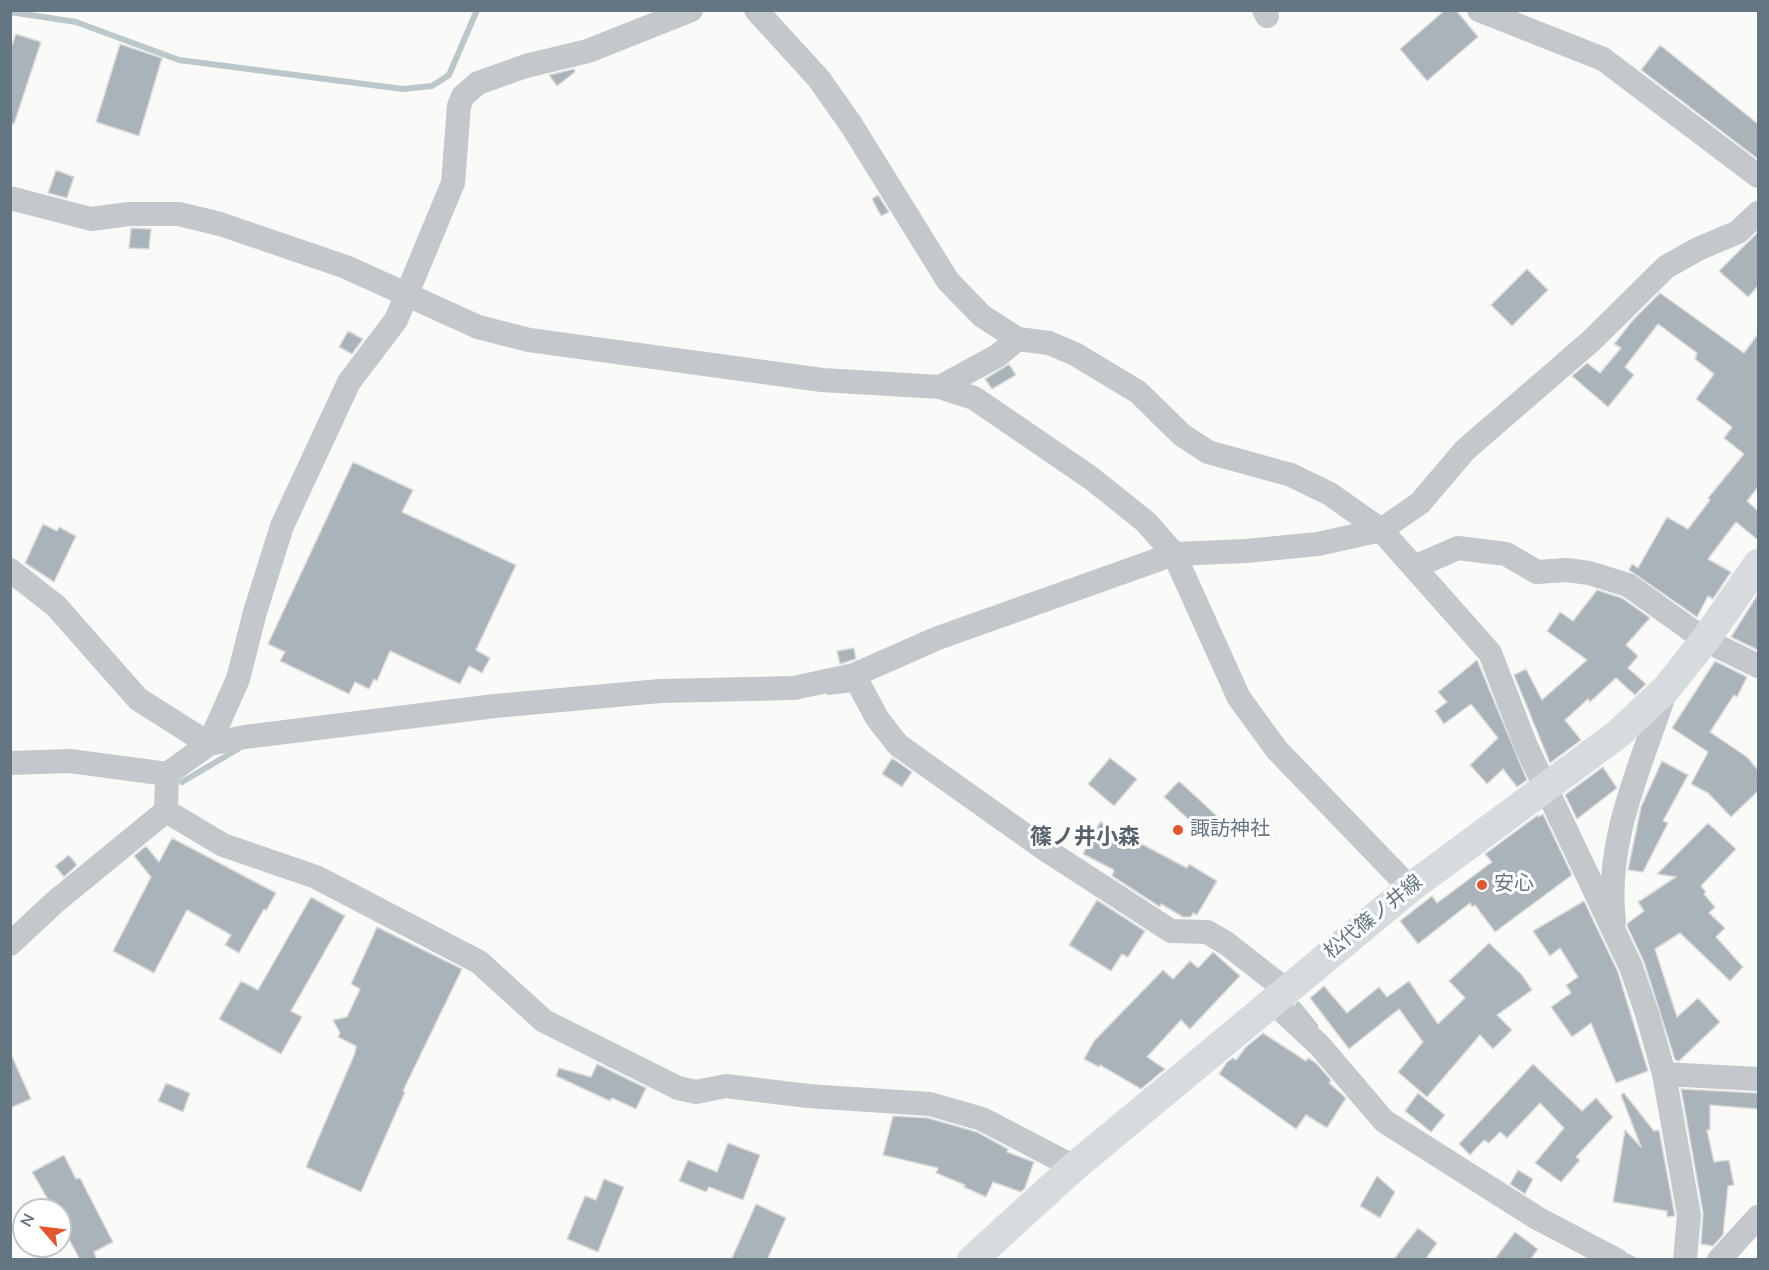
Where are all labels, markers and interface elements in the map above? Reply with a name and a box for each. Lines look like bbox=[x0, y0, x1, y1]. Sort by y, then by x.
place label: 諏訪神社 bbox=[1190, 818, 1270, 842]
marker: 諏訪神社 bbox=[1171, 823, 1185, 837]
district label: 篠ノ井小森 bbox=[1030, 826, 1140, 852]
street label: 松代篠ノ井線 bbox=[1320, 871, 1428, 965]
place label: 安心 bbox=[1494, 873, 1534, 897]
marker: 安心 bbox=[1475, 878, 1489, 892]
north arrow bbox=[12, 1198, 72, 1258]
text: N bbox=[15, 1210, 40, 1231]

